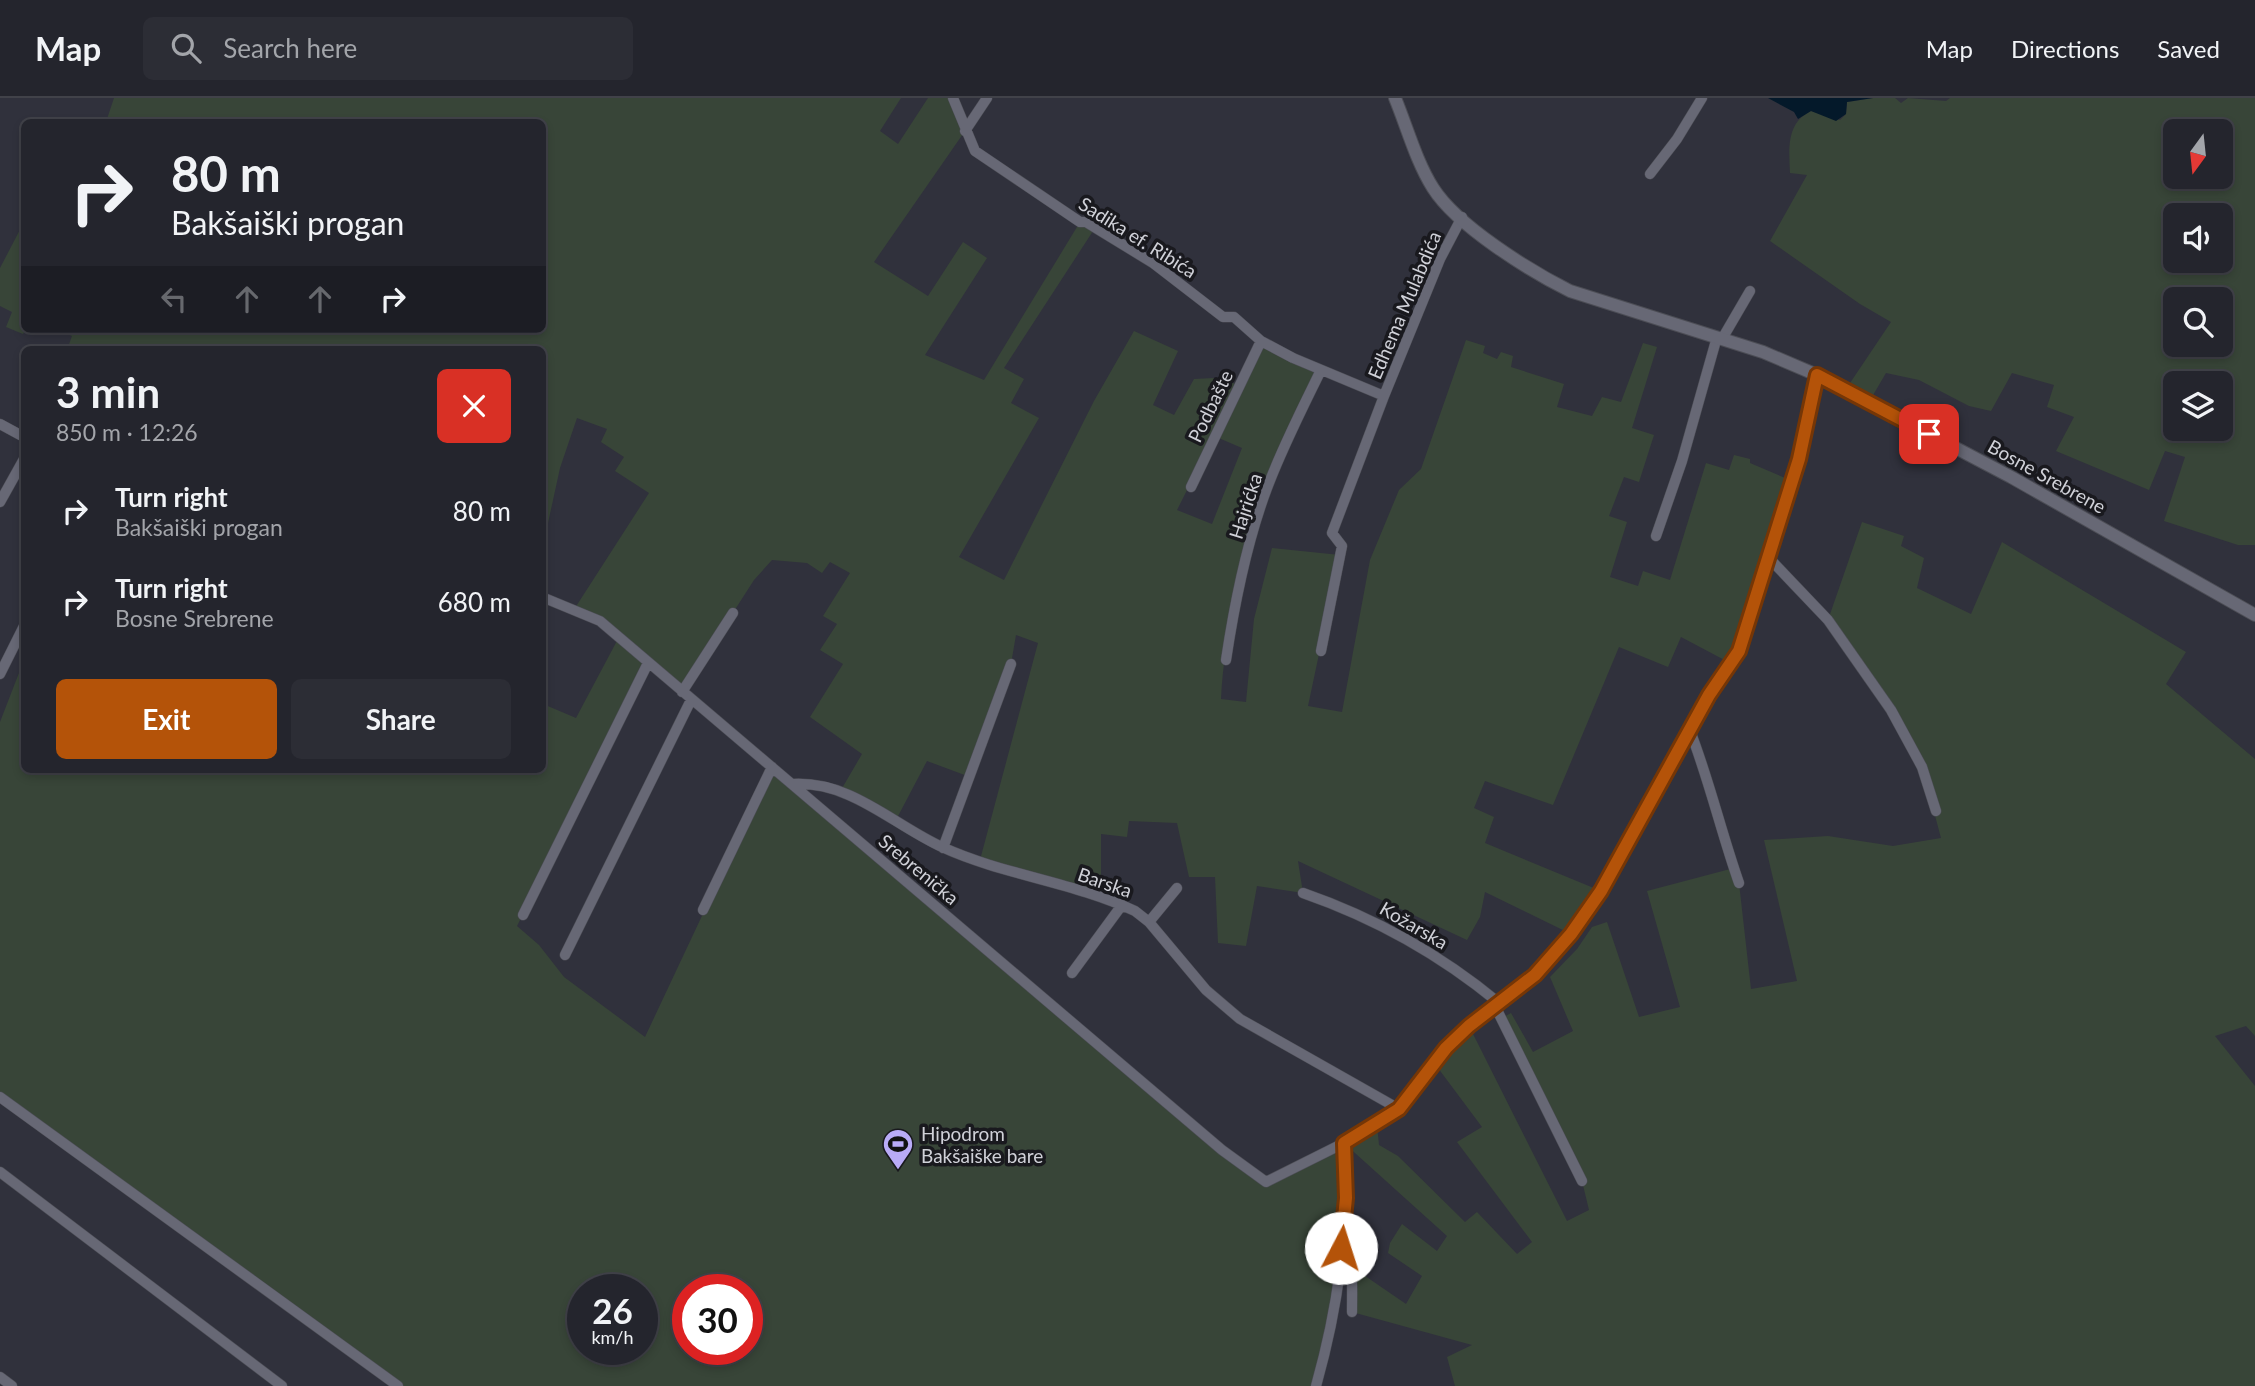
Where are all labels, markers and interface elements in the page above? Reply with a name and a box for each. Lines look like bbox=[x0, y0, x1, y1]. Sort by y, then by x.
search box bbox=[143, 17, 633, 80]
text: Map bbox=[35, 28, 101, 68]
icon: search bbox=[167, 29, 205, 67]
text: Search here bbox=[223, 32, 357, 64]
text: Map bbox=[1926, 34, 1973, 63]
text: Directions bbox=[2011, 34, 2119, 63]
text: Saved bbox=[2157, 34, 2220, 63]
north arrow bbox=[2163, 119, 2233, 189]
map controls bbox=[2163, 119, 2233, 441]
text: 80 m bbox=[171, 144, 281, 202]
icon: right bbox=[56, 147, 147, 238]
street label: Sadika ef. Ribića bbox=[1075, 192, 1201, 282]
text: Bakšaiški progan bbox=[171, 203, 404, 242]
button: sound bbox=[2163, 203, 2233, 273]
street label: Edhema Mulabdića bbox=[1363, 228, 1445, 382]
icon: left bbox=[155, 280, 193, 318]
icon: ahead bbox=[228, 280, 266, 318]
icon: ahead bbox=[301, 280, 339, 318]
icon: right bbox=[374, 280, 412, 318]
button: search bbox=[2163, 287, 2233, 357]
street label: Podbašte bbox=[1183, 366, 1237, 446]
text: 3 min bbox=[56, 367, 160, 417]
button: close bbox=[437, 369, 511, 443]
button: layers bbox=[2163, 371, 2233, 441]
pin bbox=[1899, 404, 1959, 464]
icon: arrive bbox=[1910, 415, 1948, 453]
text: 850 m · 12:26 bbox=[56, 418, 198, 446]
street label: Bosne Srebrene bbox=[1984, 434, 2110, 518]
street label: Hajrićka bbox=[1224, 470, 1266, 542]
text: Turn right bbox=[115, 481, 228, 513]
icon: right bbox=[56, 492, 94, 530]
text: 80 m bbox=[453, 495, 511, 527]
text: Bakšaiški progan bbox=[115, 513, 283, 541]
text: Turn right bbox=[115, 572, 228, 604]
icon: right bbox=[56, 583, 94, 621]
text: 680 m bbox=[438, 586, 511, 618]
text: Bosne Srebrene bbox=[115, 604, 274, 632]
button: Exit bbox=[56, 679, 277, 759]
button: Share bbox=[291, 679, 511, 759]
street label: Srebrenička bbox=[874, 829, 964, 909]
street label: Barska bbox=[1075, 862, 1135, 902]
street label: Kožarska bbox=[1376, 896, 1452, 954]
place label: Hipodrom Bakšaiške bare bbox=[921, 1122, 1043, 1167]
sports icon: Hipodrom Bakšaiške bare bbox=[881, 1127, 915, 1171]
position arrow bbox=[1304, 1211, 1378, 1285]
speed limit sign: 30 bbox=[672, 1274, 763, 1365]
text: 26 bbox=[592, 1289, 633, 1331]
text: km/h bbox=[591, 1326, 634, 1348]

